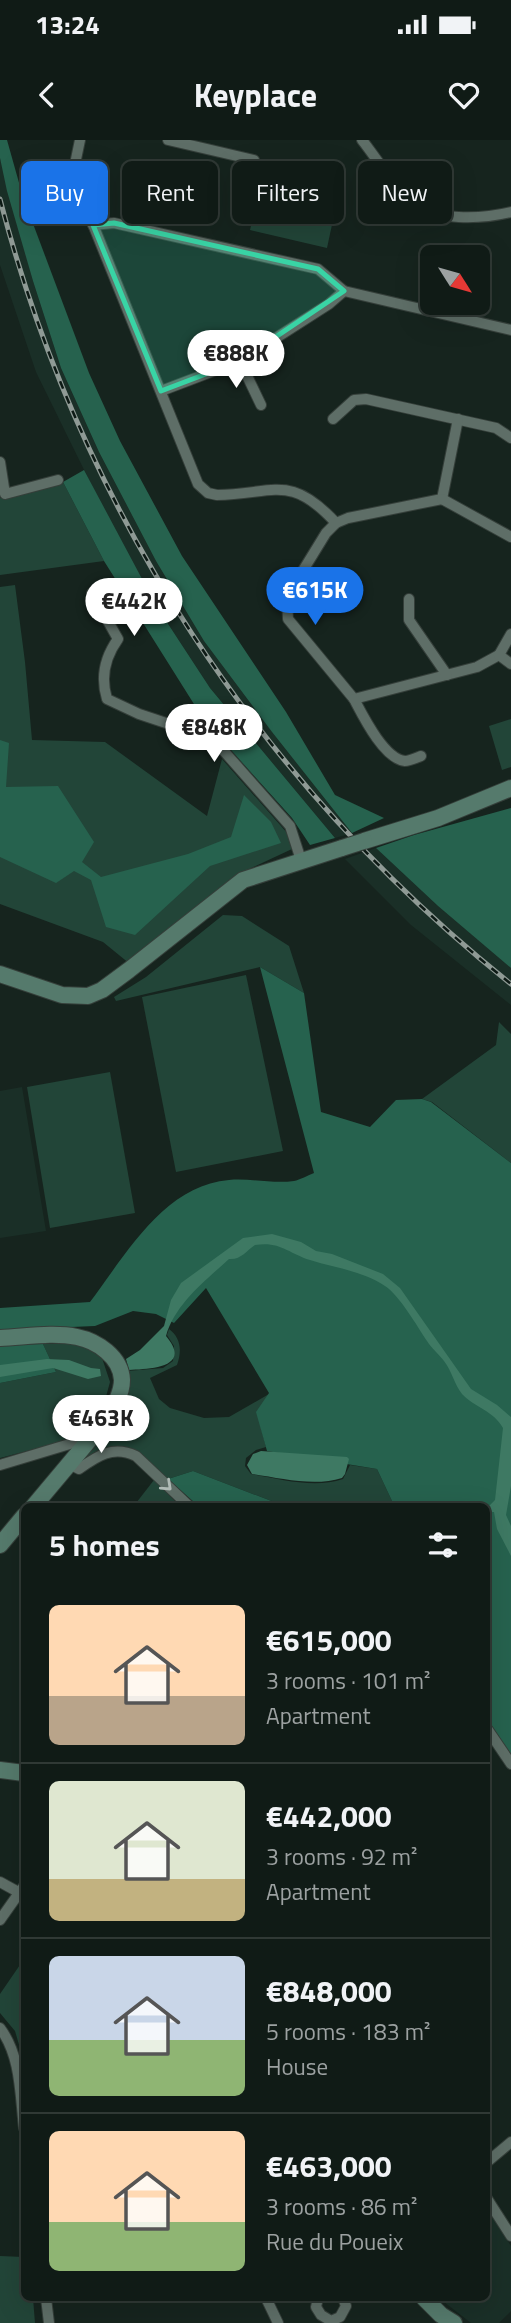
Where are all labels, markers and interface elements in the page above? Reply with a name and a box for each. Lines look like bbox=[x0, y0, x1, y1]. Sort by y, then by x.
text: 13:24 bbox=[35, 5, 100, 44]
text: Keyplace bbox=[194, 71, 317, 119]
icon: back bbox=[28, 76, 66, 114]
icon: heart bbox=[445, 76, 483, 114]
chip: Buy bbox=[21, 161, 108, 224]
chip: Rent bbox=[122, 161, 218, 224]
chip: Filters bbox=[232, 161, 344, 224]
chip: New bbox=[358, 161, 452, 224]
north arrow bbox=[420, 245, 490, 315]
map controls bbox=[420, 245, 490, 315]
pin: €888K bbox=[187, 330, 285, 390]
text: €888K bbox=[203, 335, 269, 370]
pin: €615K bbox=[266, 568, 364, 627]
text: €615K bbox=[282, 572, 348, 607]
pin: €442K bbox=[85, 578, 183, 638]
text: €442K bbox=[101, 583, 167, 618]
pin: €848K bbox=[165, 704, 263, 764]
text: €848K bbox=[181, 709, 247, 744]
pin: €463K bbox=[52, 1396, 150, 1455]
text: €463K bbox=[68, 1400, 134, 1435]
one-way arrow bbox=[159, 1477, 172, 1490]
text: 5 homes bbox=[49, 1522, 160, 1568]
icon: filters bbox=[424, 1526, 462, 1564]
text: €615,000 bbox=[266, 1617, 392, 1663]
icon: home bbox=[105, 1633, 189, 1717]
text: 3 rooms · 101 m² bbox=[266, 1663, 430, 1698]
text: Apartment bbox=[266, 1698, 371, 1733]
text: €442,000 bbox=[266, 1793, 392, 1839]
icon: home bbox=[105, 1809, 189, 1893]
text: 3 rooms · 92 m² bbox=[266, 1839, 417, 1874]
text: Apartment bbox=[266, 1874, 371, 1909]
text: €848,000 bbox=[266, 1968, 392, 2014]
icon: home bbox=[105, 1984, 189, 2068]
text: 5 rooms · 183 m² bbox=[266, 2014, 430, 2049]
text: House bbox=[266, 2049, 328, 2084]
text: €463,000 bbox=[266, 2143, 392, 2189]
icon: home bbox=[105, 2159, 189, 2243]
text: 3 rooms · 86 m² bbox=[266, 2189, 417, 2224]
text: Rue du Poueix bbox=[266, 2224, 403, 2259]

